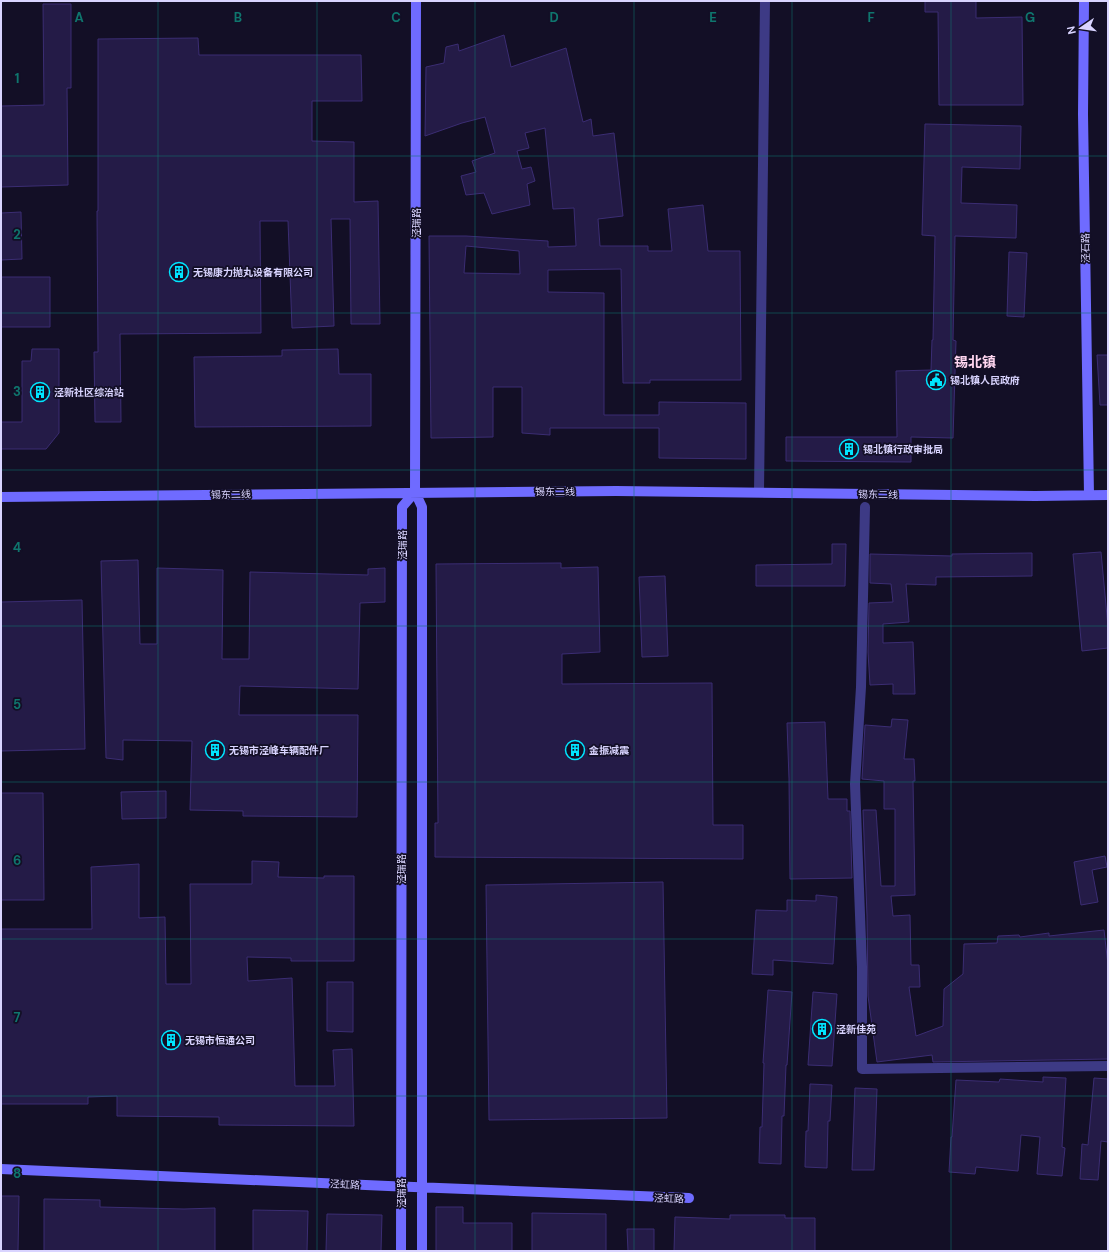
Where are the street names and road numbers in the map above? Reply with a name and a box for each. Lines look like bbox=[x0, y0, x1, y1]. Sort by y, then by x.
street label: 泾瑞路 bbox=[410, 208, 423, 238]
street label: 泾石路 bbox=[1079, 233, 1092, 263]
street label: 锡东二线 bbox=[535, 485, 575, 498]
street label: 锡东二线 bbox=[211, 488, 251, 501]
street label: 锡东二线 bbox=[858, 488, 898, 501]
street label: 泾瑞路 bbox=[396, 530, 409, 560]
street label: 泾瑞路 bbox=[395, 854, 408, 884]
street label: 泾虹路 bbox=[330, 1177, 360, 1192]
street label: 泾瑞路 bbox=[395, 1178, 408, 1208]
street label: 泾虹路 bbox=[654, 1191, 684, 1206]

